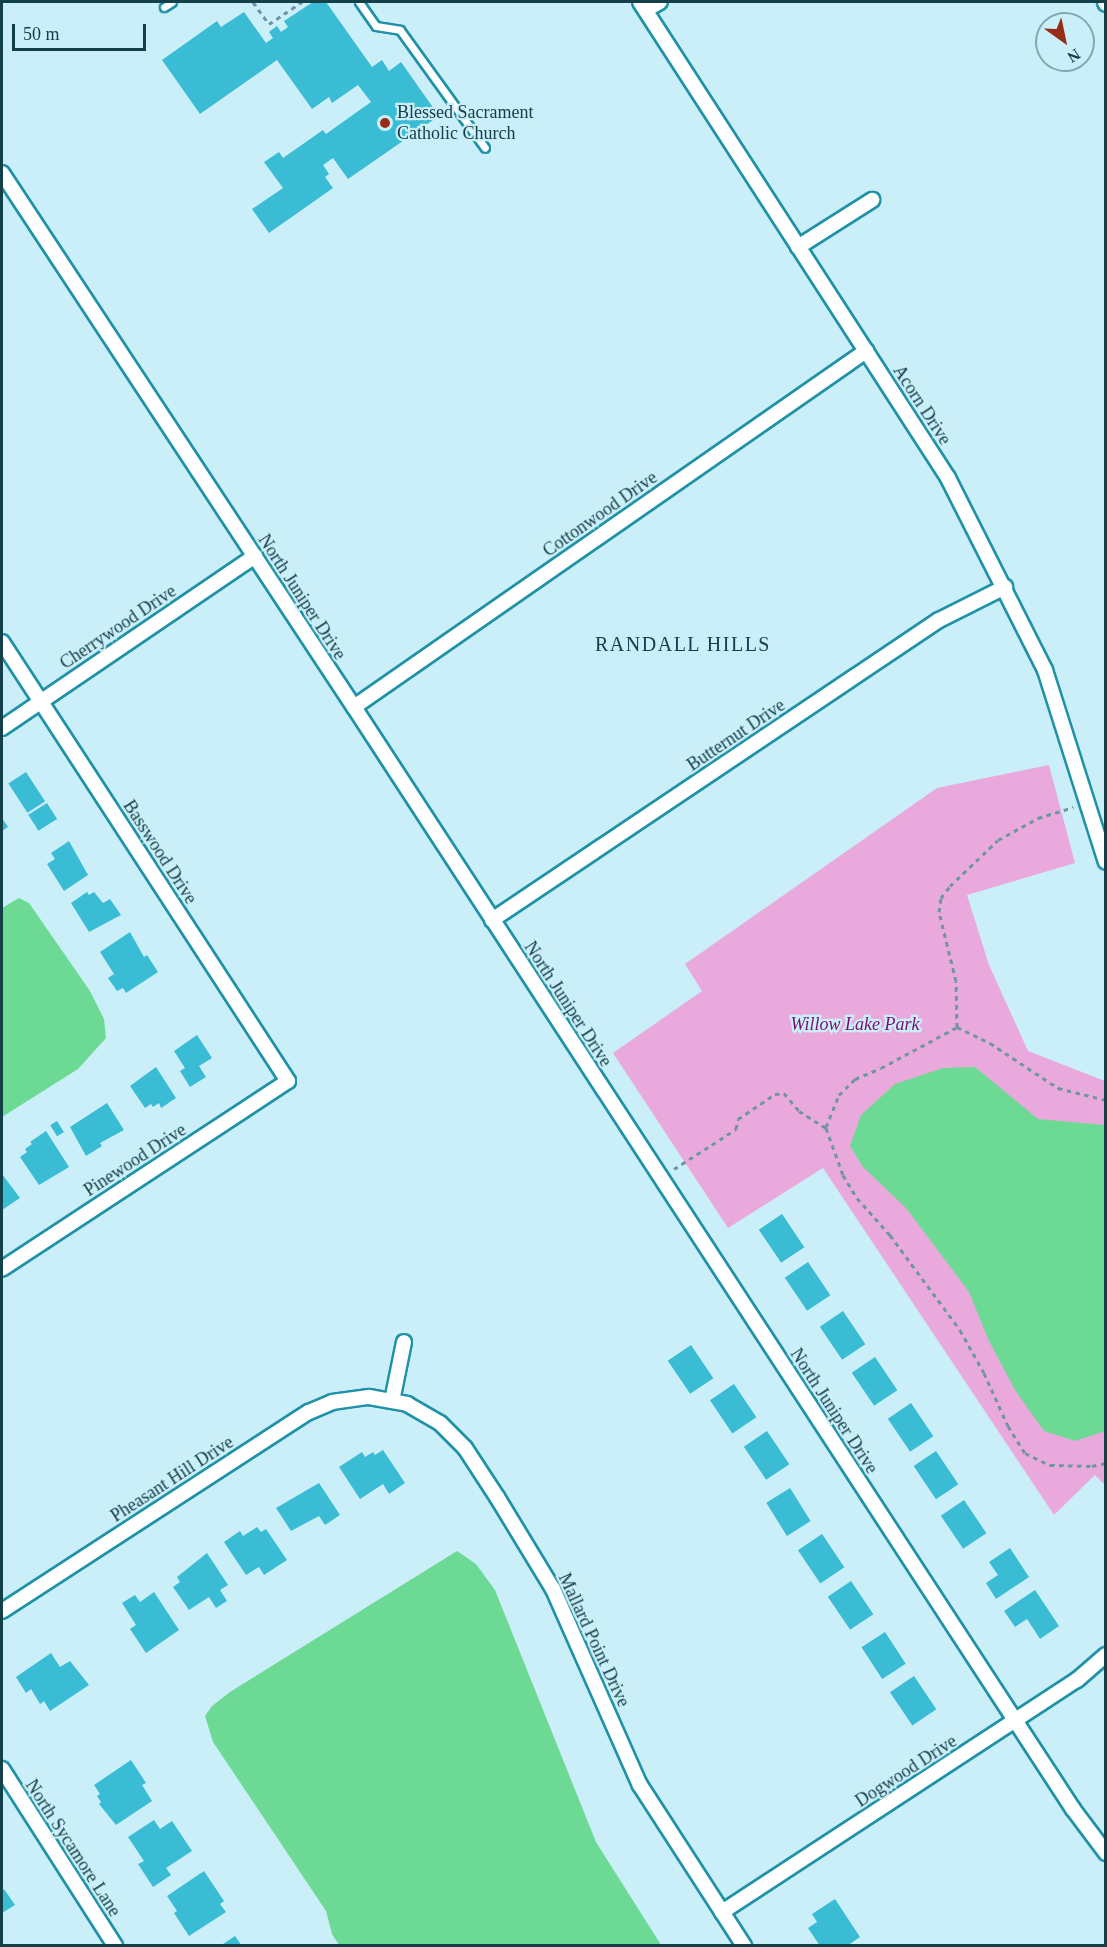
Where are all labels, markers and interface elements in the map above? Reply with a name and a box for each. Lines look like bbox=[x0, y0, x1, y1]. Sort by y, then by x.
scale bar bbox=[15, 12, 148, 50]
north arrow bbox=[1035, 12, 1095, 72]
text: 50 m bbox=[23, 24, 60, 44]
text: N bbox=[1065, 46, 1083, 66]
place label: Blessed Sacrament Catholic Church bbox=[397, 102, 533, 144]
marker: Blessed Sacrament Catholic Church bbox=[378, 116, 392, 130]
street label: Acorn Drive bbox=[888, 361, 956, 449]
street label: Cottonwood Drive bbox=[539, 467, 661, 561]
street label: North Juniper Drive bbox=[253, 530, 351, 664]
street label: Cherrywood Drive bbox=[56, 580, 180, 674]
district label: RANDALL HILLS bbox=[595, 632, 771, 656]
street label: Butternut Drive bbox=[683, 694, 789, 776]
street label: Basswood Drive bbox=[118, 796, 202, 908]
street label: North Juniper Drive bbox=[519, 937, 617, 1071]
park label: Willow Lake Park bbox=[791, 1013, 919, 1035]
street label: Pinewood Drive bbox=[80, 1119, 190, 1201]
street label: North Juniper Drive bbox=[785, 1344, 883, 1478]
street label: Pheasant Hill Drive bbox=[107, 1431, 237, 1527]
street label: Mallard Point Drive bbox=[554, 1570, 634, 1710]
street label: Dogwood Drive bbox=[851, 1730, 961, 1812]
street label: North Sycamore Lane bbox=[21, 1775, 125, 1921]

